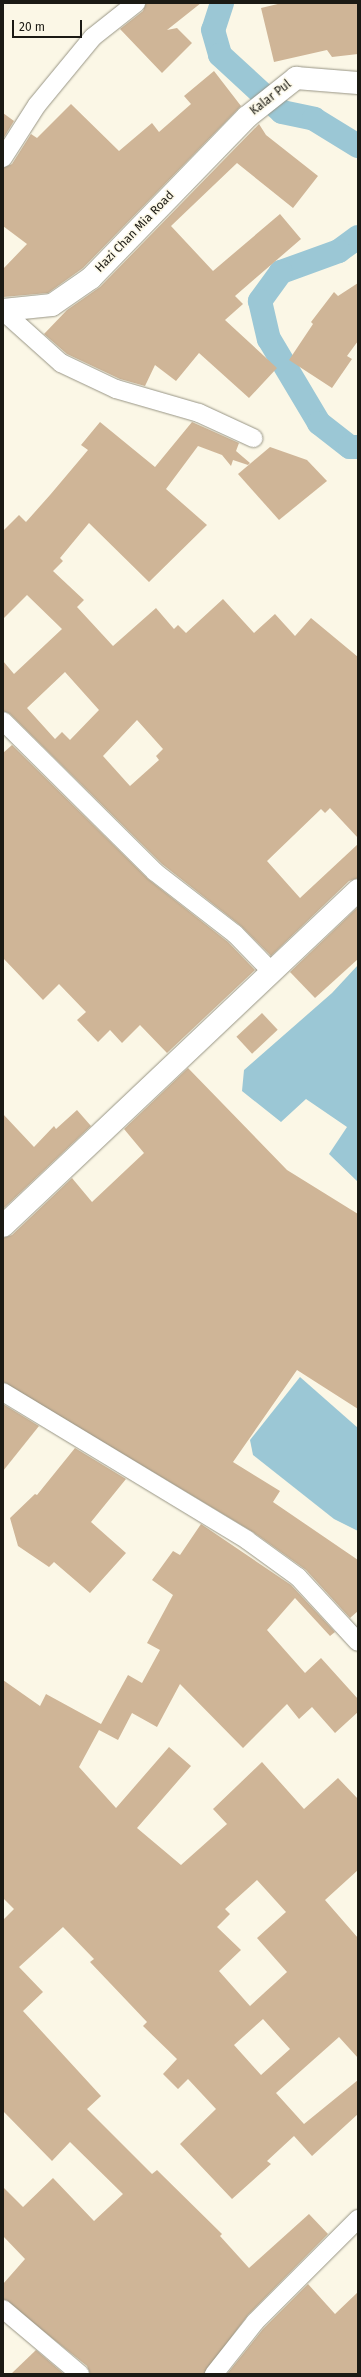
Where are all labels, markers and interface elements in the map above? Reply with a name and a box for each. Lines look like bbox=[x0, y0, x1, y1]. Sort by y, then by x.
scale bar bbox=[14, 12, 84, 38]
text: 20 m bbox=[19, 20, 45, 34]
street label: Kalar Pul bbox=[248, 77, 294, 119]
street label: Hazi Chan Mia Road bbox=[93, 189, 177, 275]

